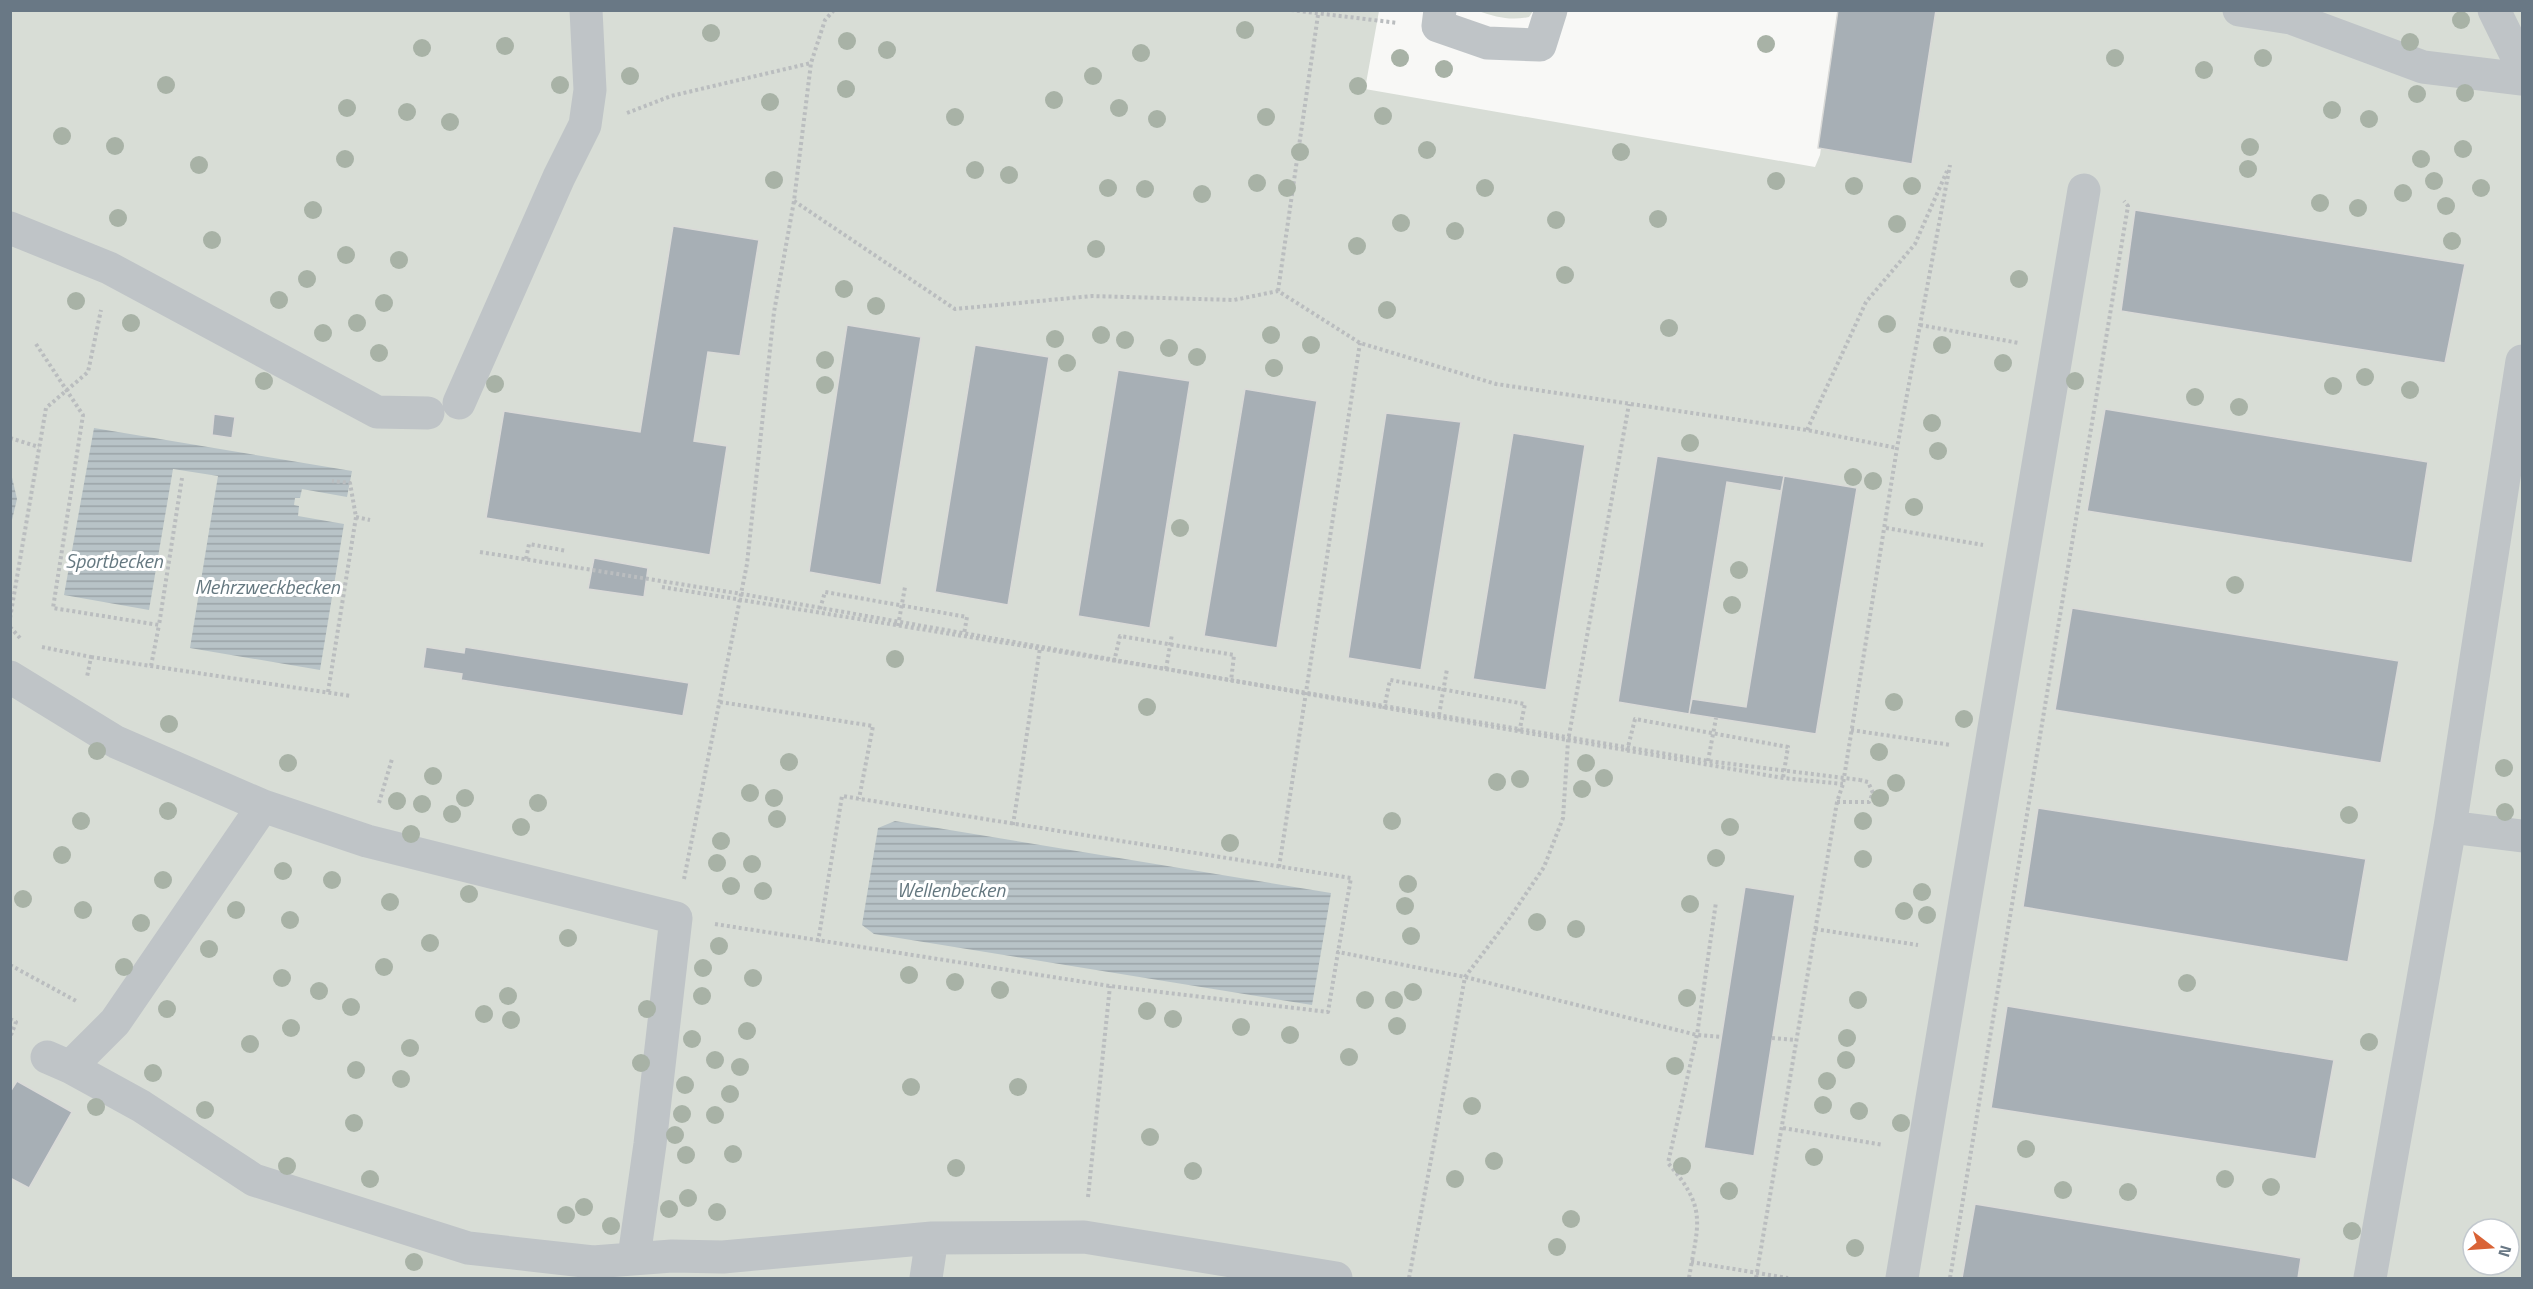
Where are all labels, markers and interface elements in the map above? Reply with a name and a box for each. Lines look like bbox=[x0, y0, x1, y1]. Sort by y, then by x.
water label: Sportbecken bbox=[65, 545, 164, 576]
water label: Mehrzweckbecken bbox=[194, 571, 341, 602]
water label: Wellenbecken bbox=[897, 874, 1006, 905]
north arrow bbox=[2461, 1217, 2521, 1277]
text: N bbox=[2492, 1243, 2518, 1260]

